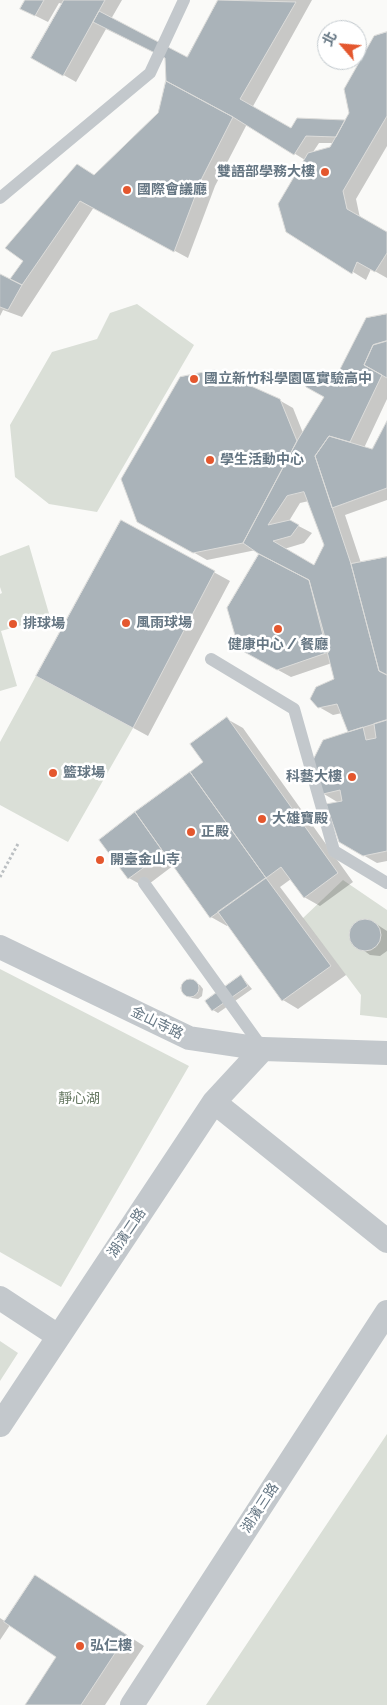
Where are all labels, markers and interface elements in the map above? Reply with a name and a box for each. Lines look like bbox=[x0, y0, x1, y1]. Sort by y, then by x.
north arrow bbox=[317, 20, 367, 70]
text: 北 bbox=[319, 29, 340, 49]
place label: 雙語部學務大樓 bbox=[217, 164, 315, 180]
marker: 雙語部學務大樓 bbox=[319, 166, 331, 178]
place label: 國際會議廳 bbox=[137, 182, 207, 198]
marker: 國際會議廳 bbox=[121, 184, 133, 196]
place label: 國立新竹科學園區實驗高中 bbox=[204, 371, 372, 387]
marker: 國立新竹科學園區實驗高中 bbox=[188, 373, 200, 385]
place label: 學生活動中心 bbox=[220, 452, 304, 468]
marker: 學生活動中心 bbox=[204, 454, 216, 466]
place label: 風雨球場 bbox=[136, 615, 192, 631]
place label: 排球場 bbox=[23, 616, 65, 632]
marker: 風雨球場 bbox=[120, 617, 132, 629]
marker: 排球場 bbox=[7, 618, 19, 630]
marker: 健康中心 / 餐廳 bbox=[272, 623, 284, 635]
place label: 健康中心 / 餐廳 bbox=[228, 637, 328, 653]
place label: 籃球場 bbox=[63, 765, 105, 781]
marker: 籃球場 bbox=[47, 767, 59, 779]
place label: 科藝大樓 bbox=[286, 769, 342, 785]
marker: 科藝大樓 bbox=[346, 771, 358, 783]
place label: 大雄寶殿 bbox=[272, 811, 328, 827]
marker: 大雄寶殿 bbox=[256, 813, 268, 825]
place label: 正殿 bbox=[201, 824, 229, 840]
marker: 正殿 bbox=[185, 826, 197, 838]
place label: 開臺金山寺 bbox=[110, 852, 180, 868]
marker: 開臺金山寺 bbox=[94, 854, 106, 866]
street label: 金山寺路 bbox=[128, 1003, 186, 1043]
park label: 靜心湖 bbox=[58, 1091, 100, 1107]
street label: 湖濱二路 bbox=[104, 1205, 150, 1261]
street label: 湖濱三路 bbox=[238, 1480, 282, 1536]
place label: 弘仁樓 bbox=[90, 1638, 132, 1654]
marker: 弘仁樓 bbox=[74, 1640, 86, 1652]

